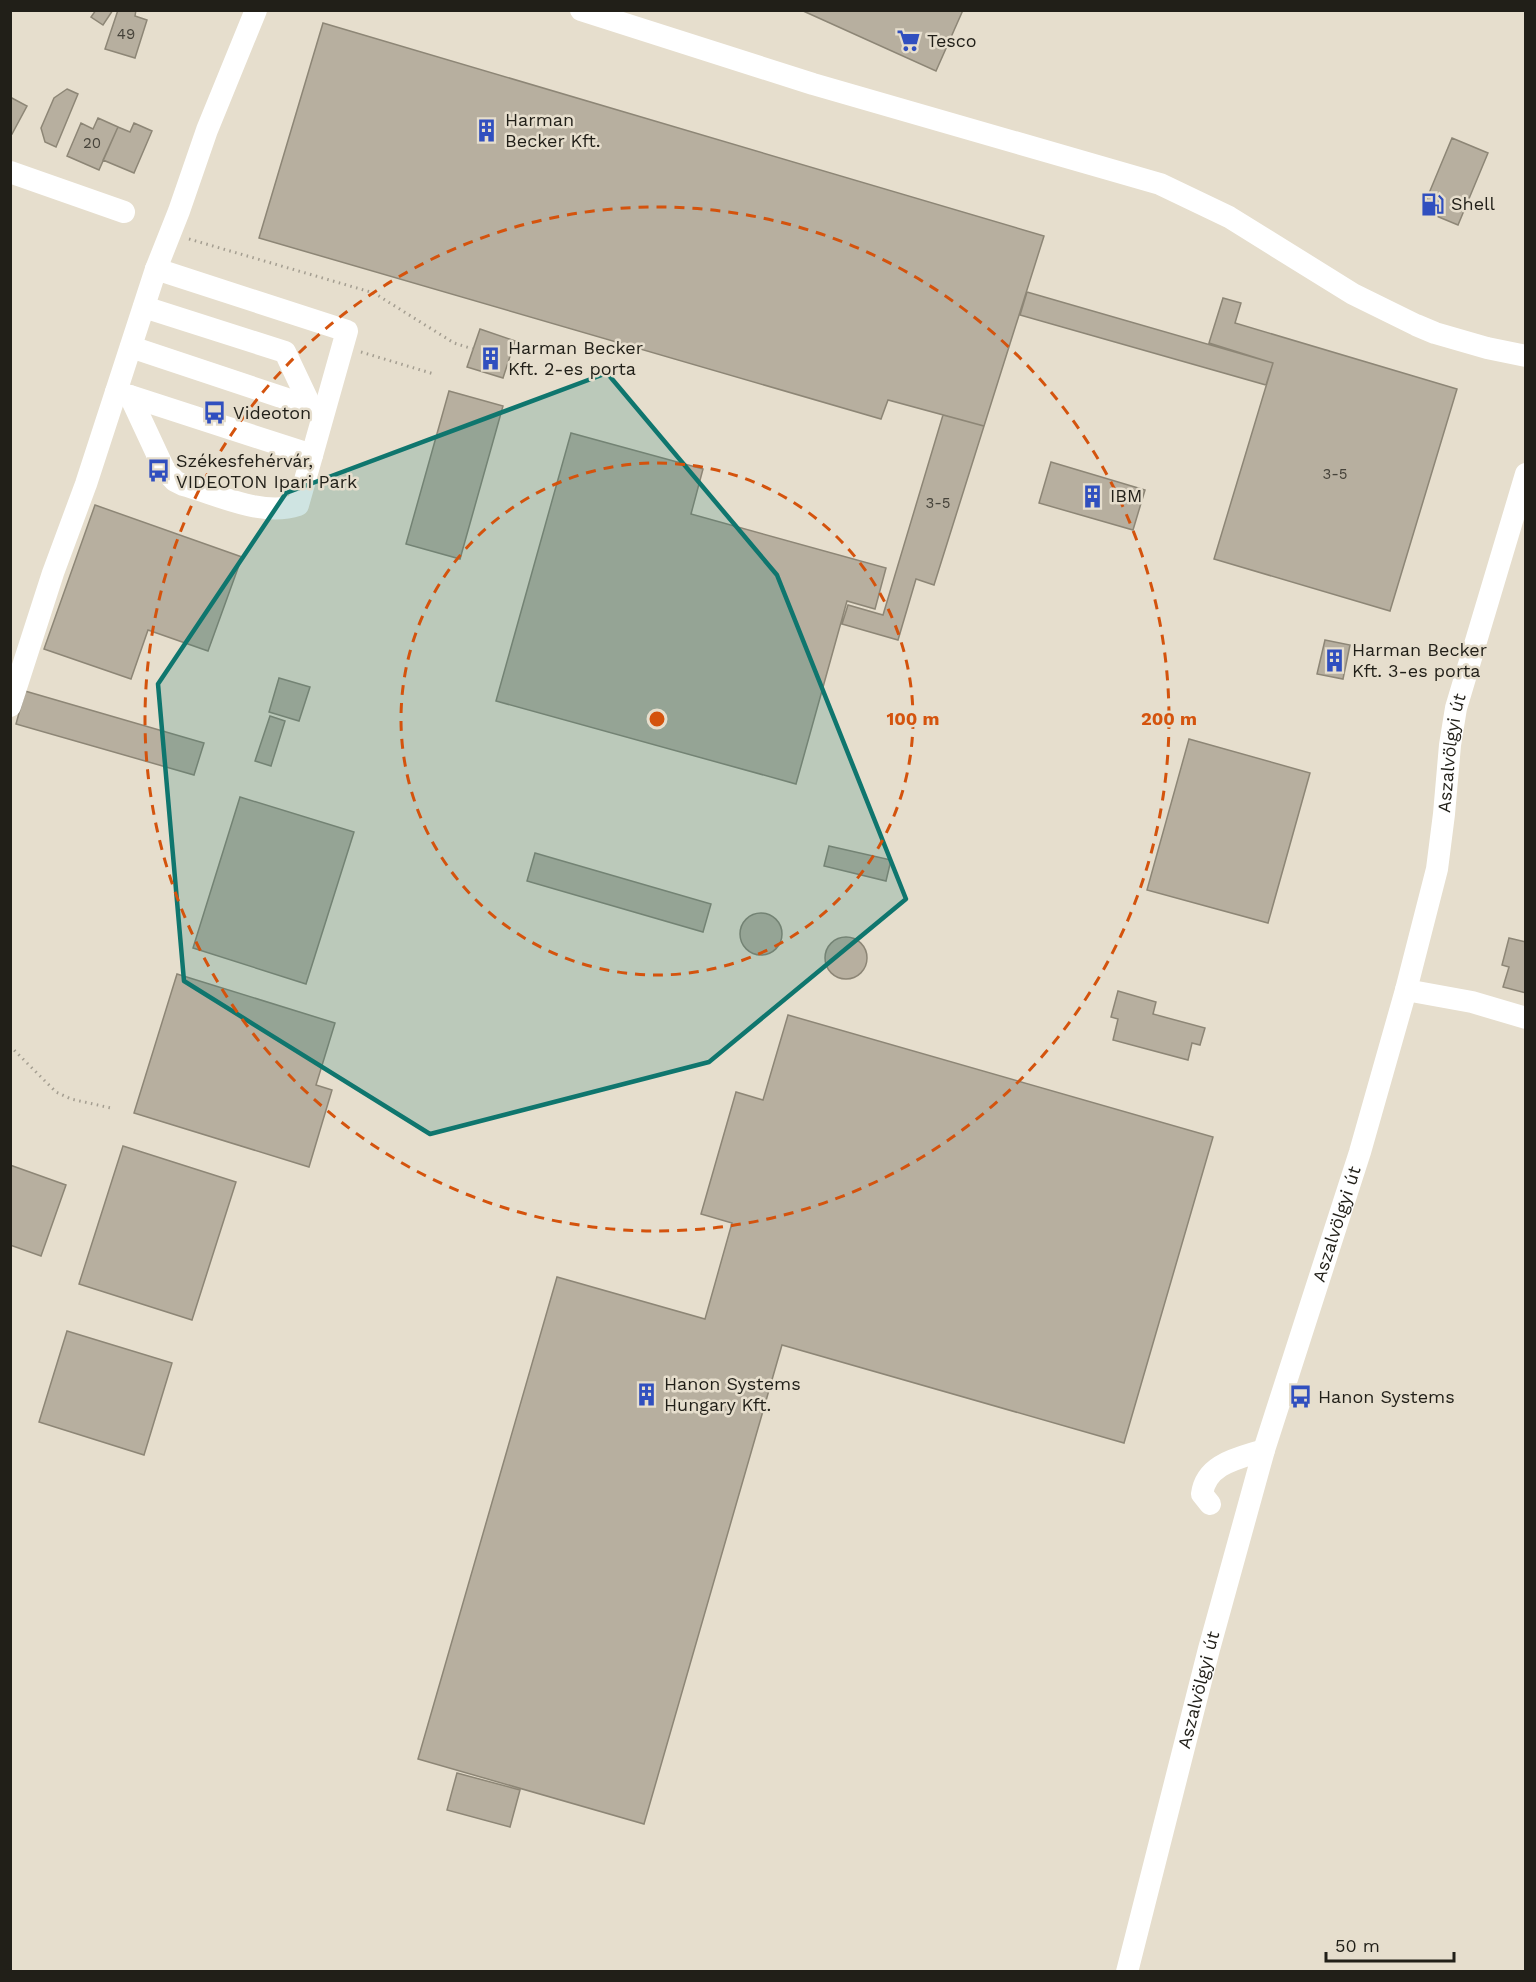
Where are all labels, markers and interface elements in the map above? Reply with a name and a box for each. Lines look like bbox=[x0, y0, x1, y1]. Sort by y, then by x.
house number: 49 bbox=[117, 25, 135, 43]
supermarket icon: Tesco bbox=[896, 28, 922, 54]
place label: Tesco bbox=[927, 30, 977, 51]
place label: Harman Becker Kft. bbox=[505, 109, 601, 151]
building icon: Harman Becker Kft. bbox=[474, 117, 500, 143]
house number: 20 bbox=[83, 134, 101, 152]
fuel station icon: Shell bbox=[1420, 191, 1446, 217]
place label: Shell bbox=[1451, 193, 1496, 214]
place label: Harman Becker Kft. 2-es porta bbox=[508, 337, 643, 379]
building icon: Harman Becker Kft. 2-es porta bbox=[477, 345, 503, 371]
bus stop icon: Videoton bbox=[202, 400, 228, 426]
place label: Videoton bbox=[233, 402, 311, 423]
place label: Székesfehérvár, VIDEOTON Ipari Park bbox=[176, 450, 357, 492]
bus stop icon: Székesfehérvár, VIDEOTON Ipari Park bbox=[145, 458, 171, 484]
house number: 3-5 bbox=[1322, 465, 1348, 483]
building icon: IBM bbox=[1079, 483, 1105, 509]
place label: IBM bbox=[1110, 485, 1142, 506]
house number: 3-5 bbox=[925, 494, 951, 512]
place label: Harman Becker Kft. 3-es porta bbox=[1352, 639, 1487, 681]
building icon: Harman Becker Kft. 3-es porta bbox=[1321, 647, 1347, 673]
street label: Aszalvölgyi út bbox=[1433, 690, 1470, 814]
text: 100 m bbox=[886, 708, 940, 729]
text: 200 m bbox=[1141, 708, 1197, 729]
centre of rings bbox=[647, 709, 667, 729]
street label: Aszalvölgyi út bbox=[1308, 1163, 1365, 1285]
place label: Hanon Systems Hungary Kft. bbox=[664, 1373, 801, 1415]
building icon: Hanon Systems Hungary Kft. bbox=[633, 1381, 659, 1407]
bus stop icon: Hanon Systems bbox=[1287, 1384, 1313, 1410]
place label: Hanon Systems bbox=[1318, 1386, 1455, 1407]
street label: Aszalvölgyi út bbox=[1173, 1628, 1224, 1751]
scale bar bbox=[1326, 1925, 1454, 1963]
text: 50 m bbox=[1335, 1935, 1380, 1956]

